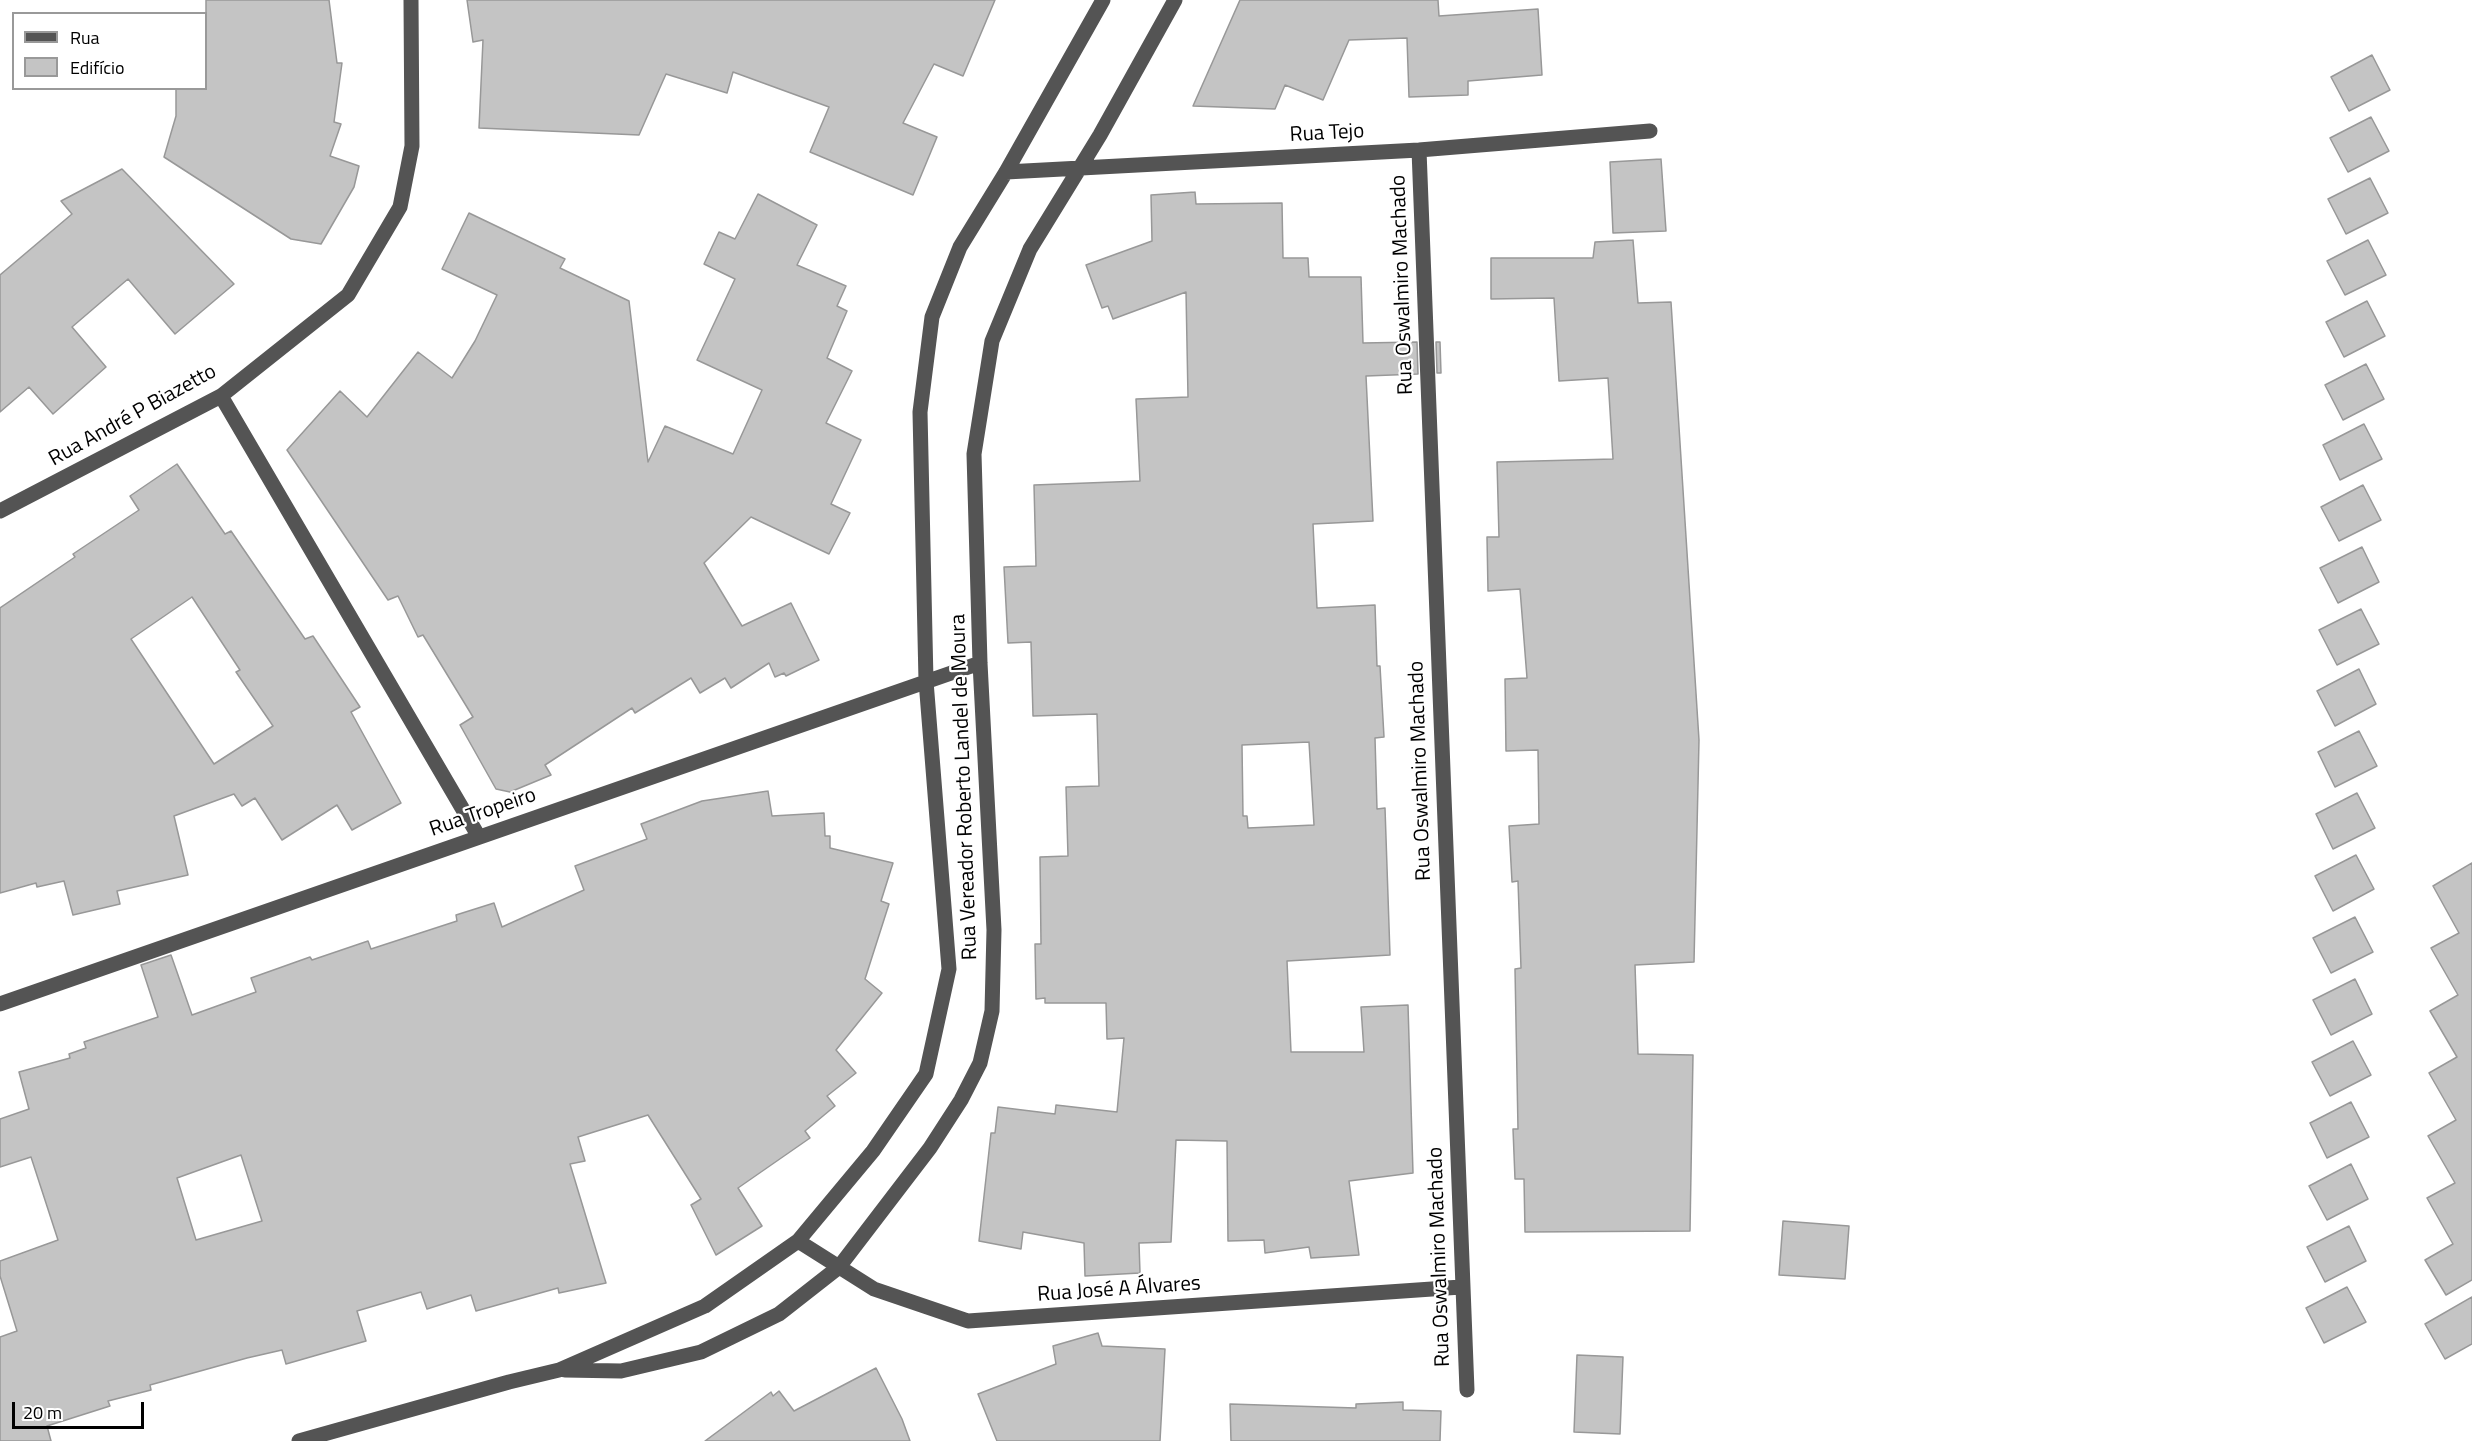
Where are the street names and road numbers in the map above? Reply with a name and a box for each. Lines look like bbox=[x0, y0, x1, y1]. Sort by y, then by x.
street label: Rua Tejo bbox=[1289, 119, 1365, 149]
street label: Rua Oswalmiro Machado bbox=[1387, 175, 1419, 395]
street label: Rua André P Biazetto bbox=[45, 360, 221, 472]
street label: Rua Vereador Roberto Landel de Moura bbox=[946, 613, 984, 961]
street label: Rua Oswalmiro Machado bbox=[1405, 661, 1437, 881]
street label: Rua Tropeiro bbox=[426, 783, 540, 843]
street label: Rua Oswalmiro Machado bbox=[1424, 1147, 1456, 1367]
street label: Rua José A Álvares bbox=[1037, 1272, 1201, 1308]

